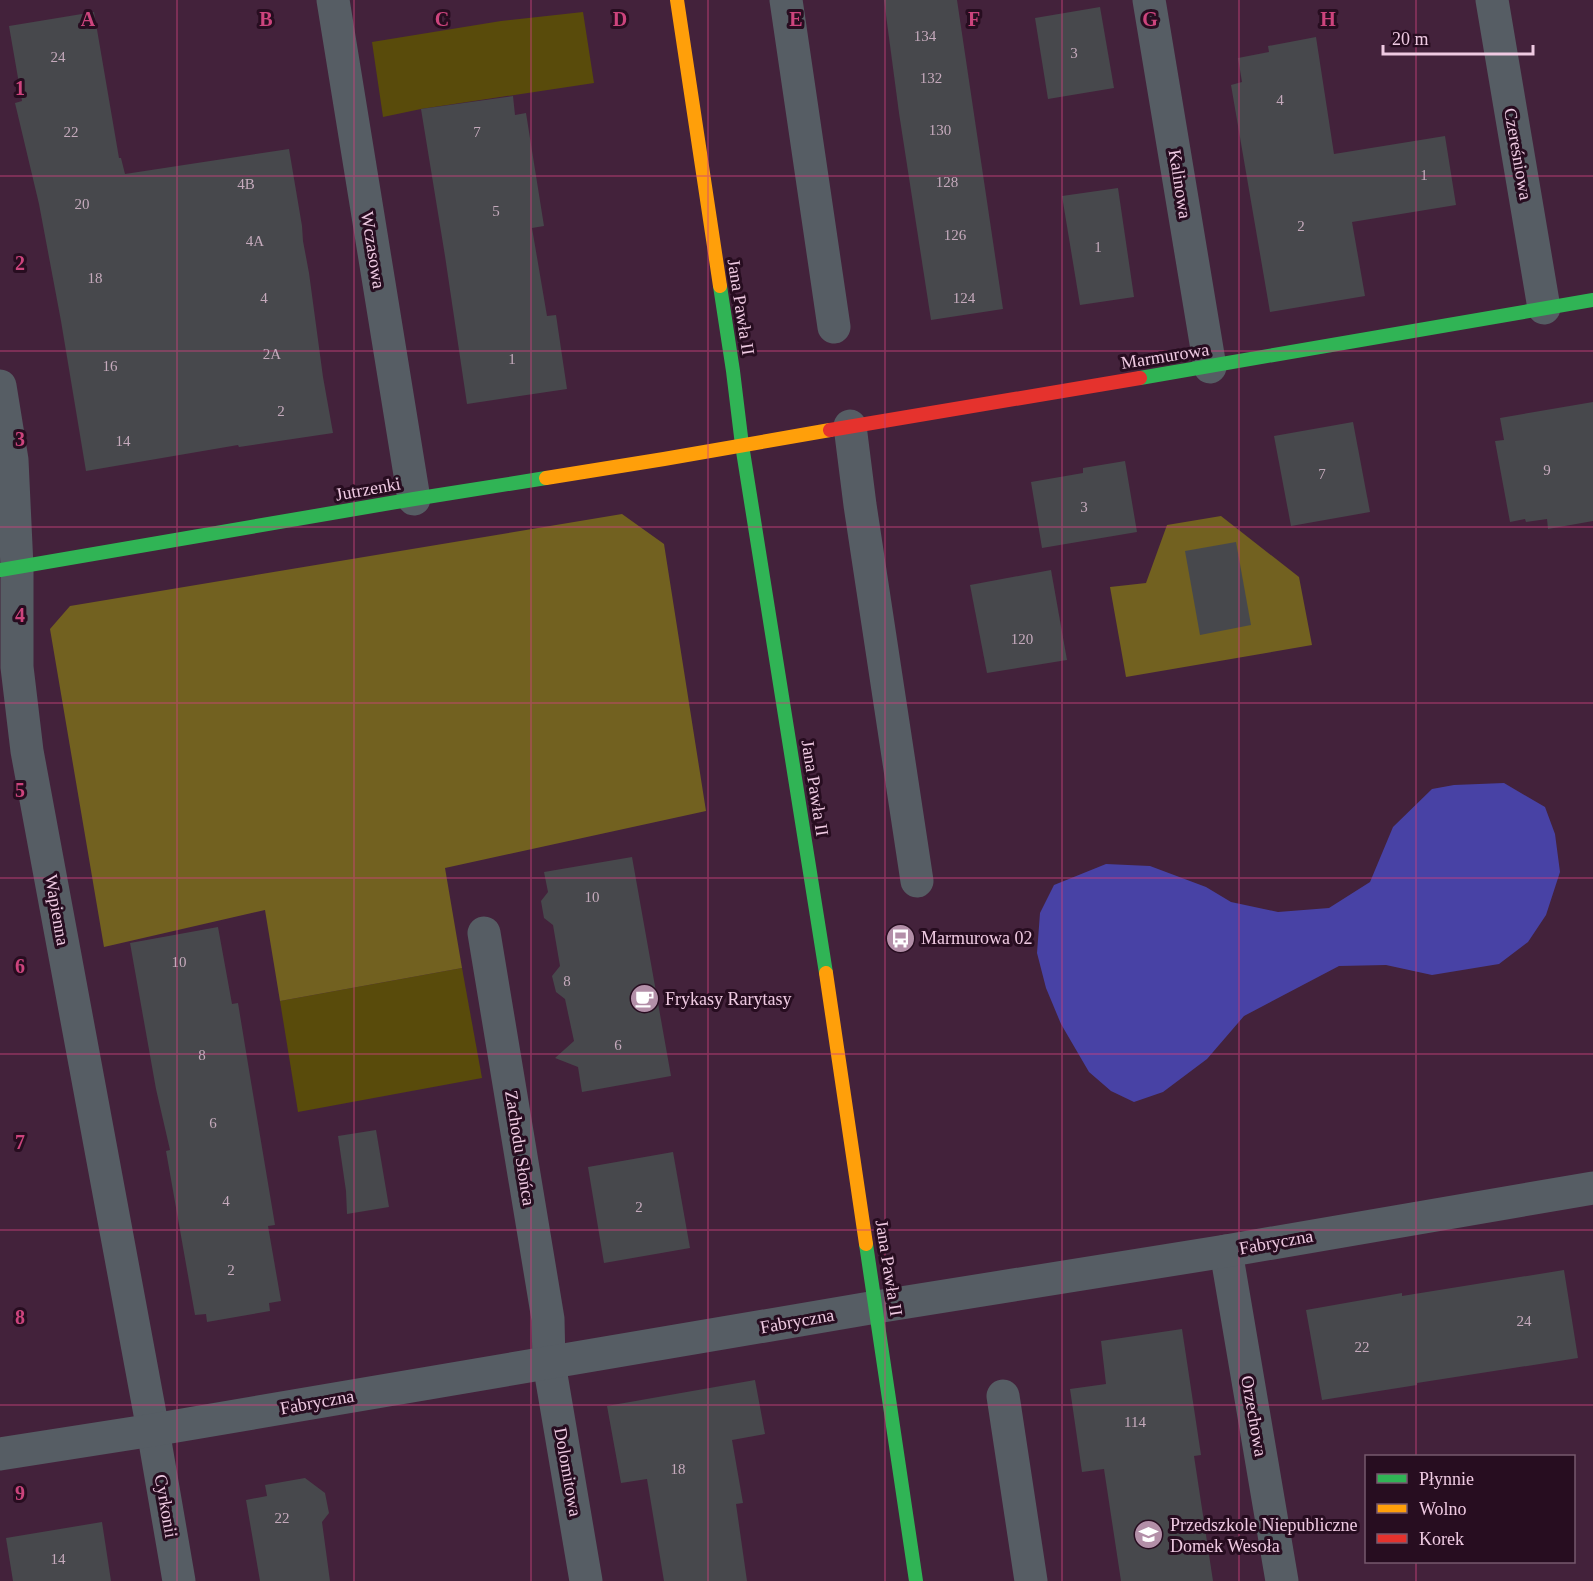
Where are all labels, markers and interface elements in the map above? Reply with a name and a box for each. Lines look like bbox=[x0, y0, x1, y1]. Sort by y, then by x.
text: A bbox=[81, 8, 96, 30]
text: B bbox=[259, 8, 273, 30]
text: C bbox=[435, 8, 449, 30]
text: D bbox=[613, 8, 627, 30]
text: E bbox=[789, 8, 803, 30]
text: F bbox=[968, 8, 980, 30]
text: G bbox=[1142, 8, 1158, 30]
text: H bbox=[1320, 8, 1336, 30]
scale bar bbox=[1383, 18, 1533, 56]
house number: 134 bbox=[914, 28, 937, 44]
text: 20 m bbox=[1392, 29, 1429, 49]
house number: 3 bbox=[1070, 45, 1078, 61]
house number: 24 bbox=[51, 49, 66, 65]
house number: 132 bbox=[920, 70, 942, 86]
text: 1 bbox=[15, 77, 25, 99]
house number: 4 bbox=[1276, 92, 1284, 108]
street label: Czereśniowa bbox=[1500, 106, 1536, 202]
house number: 130 bbox=[929, 122, 951, 138]
house number: 22 bbox=[64, 124, 79, 140]
house number: 7 bbox=[473, 124, 481, 140]
street label: Kalinowa bbox=[1165, 148, 1195, 220]
house number: 1 bbox=[1420, 167, 1428, 183]
house number: 128 bbox=[936, 174, 958, 190]
house number: 4B bbox=[237, 176, 255, 192]
house number: 20 bbox=[75, 196, 90, 212]
house number: 5 bbox=[492, 203, 500, 219]
street label: Wczasowa bbox=[357, 210, 389, 290]
house number: 2 bbox=[1297, 218, 1305, 234]
house number: 126 bbox=[944, 227, 967, 243]
house number: 4A bbox=[246, 233, 264, 249]
house number: 1 bbox=[1094, 239, 1102, 255]
text: 2 bbox=[15, 252, 25, 274]
street label: Jana Pawła II bbox=[724, 258, 758, 356]
house number: 18 bbox=[88, 270, 103, 286]
house number: 4 bbox=[260, 290, 268, 306]
house number: 124 bbox=[953, 290, 976, 306]
street label: Marmurowa bbox=[1119, 339, 1211, 373]
house number: 2A bbox=[263, 346, 281, 362]
house number: 1 bbox=[508, 351, 516, 367]
house number: 16 bbox=[103, 358, 118, 374]
house number: 2 bbox=[277, 403, 285, 419]
text: 3 bbox=[15, 428, 25, 450]
house number: 14 bbox=[116, 433, 131, 449]
house number: 9 bbox=[1543, 462, 1551, 478]
house number: 7 bbox=[1318, 466, 1326, 482]
street label: Jutrzenki bbox=[334, 473, 402, 505]
house number: 3 bbox=[1080, 499, 1088, 515]
text: 4 bbox=[15, 604, 25, 626]
house number: 120 bbox=[1011, 631, 1033, 647]
street label: Jana Pawła II bbox=[798, 739, 832, 837]
text: 5 bbox=[15, 779, 25, 801]
street label: Wapienna bbox=[41, 873, 73, 947]
house number: 10 bbox=[585, 889, 600, 905]
bus stop icon: Marmurowa 02 bbox=[884, 922, 916, 954]
place label: Marmurowa 02 bbox=[921, 928, 1032, 948]
house number: 10 bbox=[172, 954, 187, 970]
text: 6 bbox=[15, 955, 25, 977]
house number: 8 bbox=[563, 973, 571, 989]
cafe icon: Frykasy Rarytasy bbox=[628, 983, 660, 1015]
place label: Frykasy Rarytasy bbox=[665, 989, 791, 1009]
house number: 6 bbox=[614, 1037, 622, 1053]
house number: 8 bbox=[198, 1047, 206, 1063]
street label: Zachodu Słońca bbox=[501, 1089, 539, 1207]
house number: 6 bbox=[209, 1115, 217, 1131]
text: 7 bbox=[15, 1131, 25, 1153]
house number: 4 bbox=[222, 1193, 230, 1209]
house number: 2 bbox=[635, 1199, 643, 1215]
street label: Jana Pawła II bbox=[872, 1219, 906, 1317]
street label: Fabryczna bbox=[1237, 1226, 1315, 1258]
house number: 2 bbox=[227, 1262, 235, 1278]
street label: Fabryczna bbox=[758, 1305, 836, 1337]
text: 8 bbox=[15, 1306, 25, 1328]
house number: 24 bbox=[1517, 1313, 1532, 1329]
house number: 22 bbox=[1355, 1339, 1370, 1355]
street label: Orzechowa bbox=[1237, 1374, 1271, 1458]
street label: Fabryczna bbox=[278, 1386, 356, 1418]
house number: 114 bbox=[1124, 1414, 1146, 1430]
street label: Dolomitowa bbox=[550, 1426, 586, 1518]
legend bbox=[1365, 1455, 1575, 1563]
house number: 18 bbox=[671, 1461, 686, 1477]
text: Płynnie bbox=[1419, 1469, 1474, 1489]
street label: Cyrkonii bbox=[151, 1473, 181, 1539]
text: 9 bbox=[15, 1482, 25, 1504]
text: Wolno bbox=[1419, 1499, 1467, 1519]
house number: 22 bbox=[275, 1510, 290, 1526]
place label: Przedszkole Niepubliczne Domek Wesoła bbox=[1170, 1515, 1357, 1556]
school or university icon: Przedszkole Niepubliczne Domek Wesoła bbox=[1133, 1519, 1165, 1551]
text: Korek bbox=[1419, 1529, 1464, 1549]
house number: 14 bbox=[51, 1551, 66, 1567]

